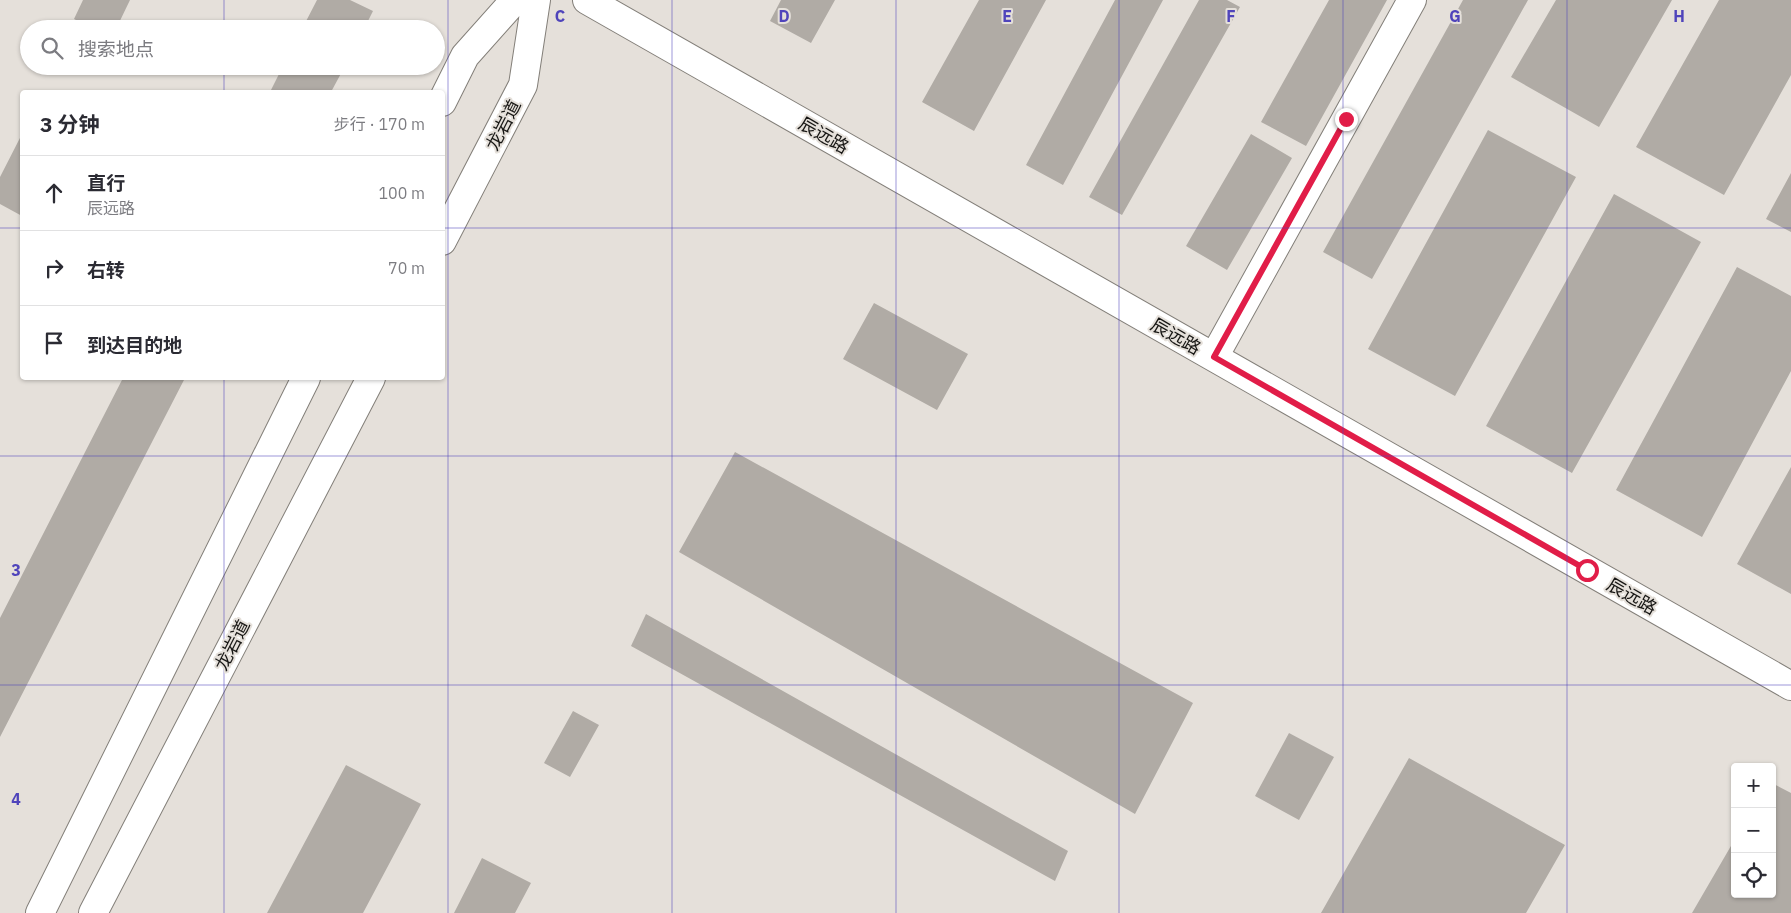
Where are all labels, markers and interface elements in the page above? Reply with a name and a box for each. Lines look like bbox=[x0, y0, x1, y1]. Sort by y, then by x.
text: C bbox=[555, 6, 565, 26]
text: D bbox=[778, 6, 790, 26]
text: E bbox=[1002, 6, 1012, 26]
text: F bbox=[1226, 6, 1236, 26]
text: G bbox=[1449, 6, 1461, 26]
text: H bbox=[1673, 6, 1685, 26]
search box bbox=[20, 20, 445, 75]
icon: search bbox=[38, 34, 66, 62]
text: 搜索地点 bbox=[78, 37, 154, 61]
street label: 龙岩道 bbox=[480, 96, 526, 154]
route end bbox=[1335, 108, 1358, 131]
text: 3 分钟 bbox=[40, 110, 100, 138]
street label: 辰远路 bbox=[795, 112, 853, 158]
text: 步行 · 170 m bbox=[334, 114, 425, 134]
text: 直行 bbox=[87, 171, 125, 195]
icon: ahead bbox=[40, 179, 68, 207]
text: 100 m bbox=[378, 183, 425, 203]
text: 辰远路 bbox=[87, 198, 135, 218]
icon: right bbox=[40, 254, 68, 282]
text: 右转 bbox=[87, 258, 125, 282]
text: 70 m bbox=[388, 258, 425, 278]
street label: 辰远路 bbox=[1147, 313, 1205, 359]
icon: arrive bbox=[40, 329, 68, 357]
text: 到达目的地 bbox=[87, 333, 182, 357]
route start bbox=[1576, 559, 1599, 582]
text: 3 bbox=[11, 560, 21, 580]
street label: 辰远路 bbox=[1603, 573, 1661, 619]
street label: 龙岩道 bbox=[209, 616, 255, 674]
map controls bbox=[1731, 763, 1776, 898]
button: + bbox=[1731, 763, 1776, 808]
text: 4 bbox=[11, 789, 21, 809]
button: − bbox=[1731, 808, 1776, 853]
button: locate bbox=[1731, 853, 1776, 898]

